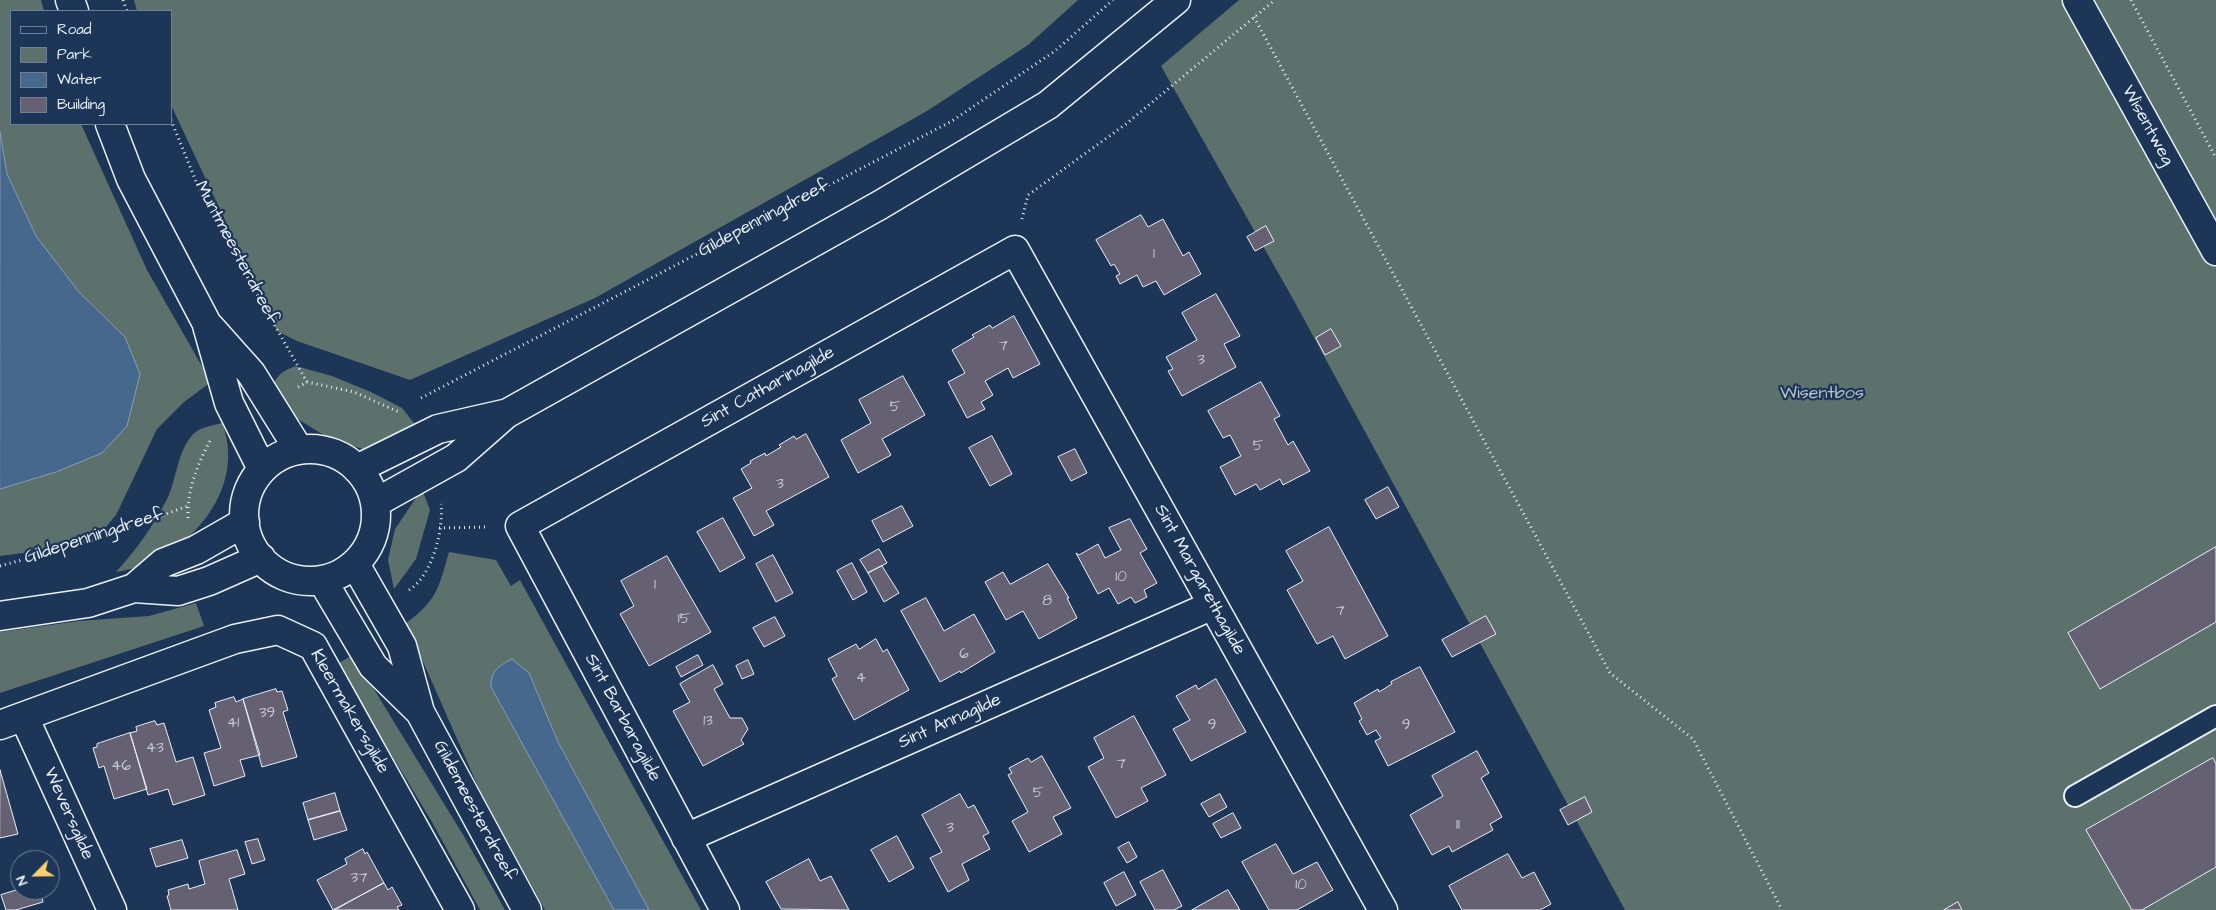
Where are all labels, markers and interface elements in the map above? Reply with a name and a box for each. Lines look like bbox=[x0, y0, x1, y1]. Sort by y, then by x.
legend bbox=[10, 10, 172, 125]
text: Road bbox=[57, 19, 91, 40]
text: Park bbox=[57, 44, 92, 65]
text: Water bbox=[57, 69, 101, 90]
street label: Wisentweg bbox=[2116, 82, 2178, 170]
text: Building bbox=[57, 94, 105, 115]
street label: Gildepenningdreef bbox=[695, 175, 833, 263]
street label: Muntmeesterdreef bbox=[189, 178, 283, 328]
house number: 1 bbox=[1153, 246, 1155, 264]
house number: 7 bbox=[998, 338, 1008, 356]
street label: Sint Catharinagilde bbox=[697, 342, 839, 434]
house number: 3 bbox=[1197, 352, 1205, 370]
park label: Wisentbos bbox=[1780, 383, 1864, 405]
house number: 5 bbox=[890, 399, 900, 417]
house number: 5 bbox=[1253, 438, 1263, 456]
house number: 3 bbox=[776, 476, 784, 494]
street label: Sint Margarethagilde bbox=[1149, 501, 1249, 659]
street label: Gildepenningdreef bbox=[22, 504, 166, 570]
house number: 10 bbox=[1115, 569, 1127, 587]
house number: 1 bbox=[654, 577, 656, 595]
house number: 8 bbox=[1042, 593, 1052, 611]
house number: 7 bbox=[1335, 603, 1345, 621]
house number: 15 bbox=[678, 611, 690, 629]
street label: Kleermakersgilde bbox=[305, 646, 393, 778]
house number: 6 bbox=[959, 646, 969, 664]
street label: Sint Barbaragilde bbox=[579, 650, 665, 786]
house number: 4 bbox=[856, 670, 866, 688]
street label: Sint Annagilde bbox=[895, 690, 1005, 754]
house number: 39 bbox=[259, 705, 275, 723]
house number: 13 bbox=[703, 713, 713, 731]
house number: 41 bbox=[227, 715, 239, 733]
house number: 9 bbox=[1208, 717, 1216, 735]
house number: 9 bbox=[1402, 717, 1410, 735]
street label: Gildemeesterdreef bbox=[428, 737, 520, 885]
house number: 43 bbox=[146, 740, 164, 758]
house number: 7 bbox=[1116, 756, 1126, 774]
house number: 46 bbox=[111, 758, 131, 776]
street label: Weversgilde bbox=[38, 765, 98, 863]
house number: 5 bbox=[1033, 785, 1043, 803]
house number: 11 bbox=[1456, 817, 1460, 835]
house number: 3 bbox=[946, 820, 954, 838]
north arrow bbox=[10, 850, 60, 900]
house number: 37 bbox=[351, 870, 367, 888]
text: N bbox=[11, 873, 33, 888]
house number: 10 bbox=[1295, 877, 1307, 895]

